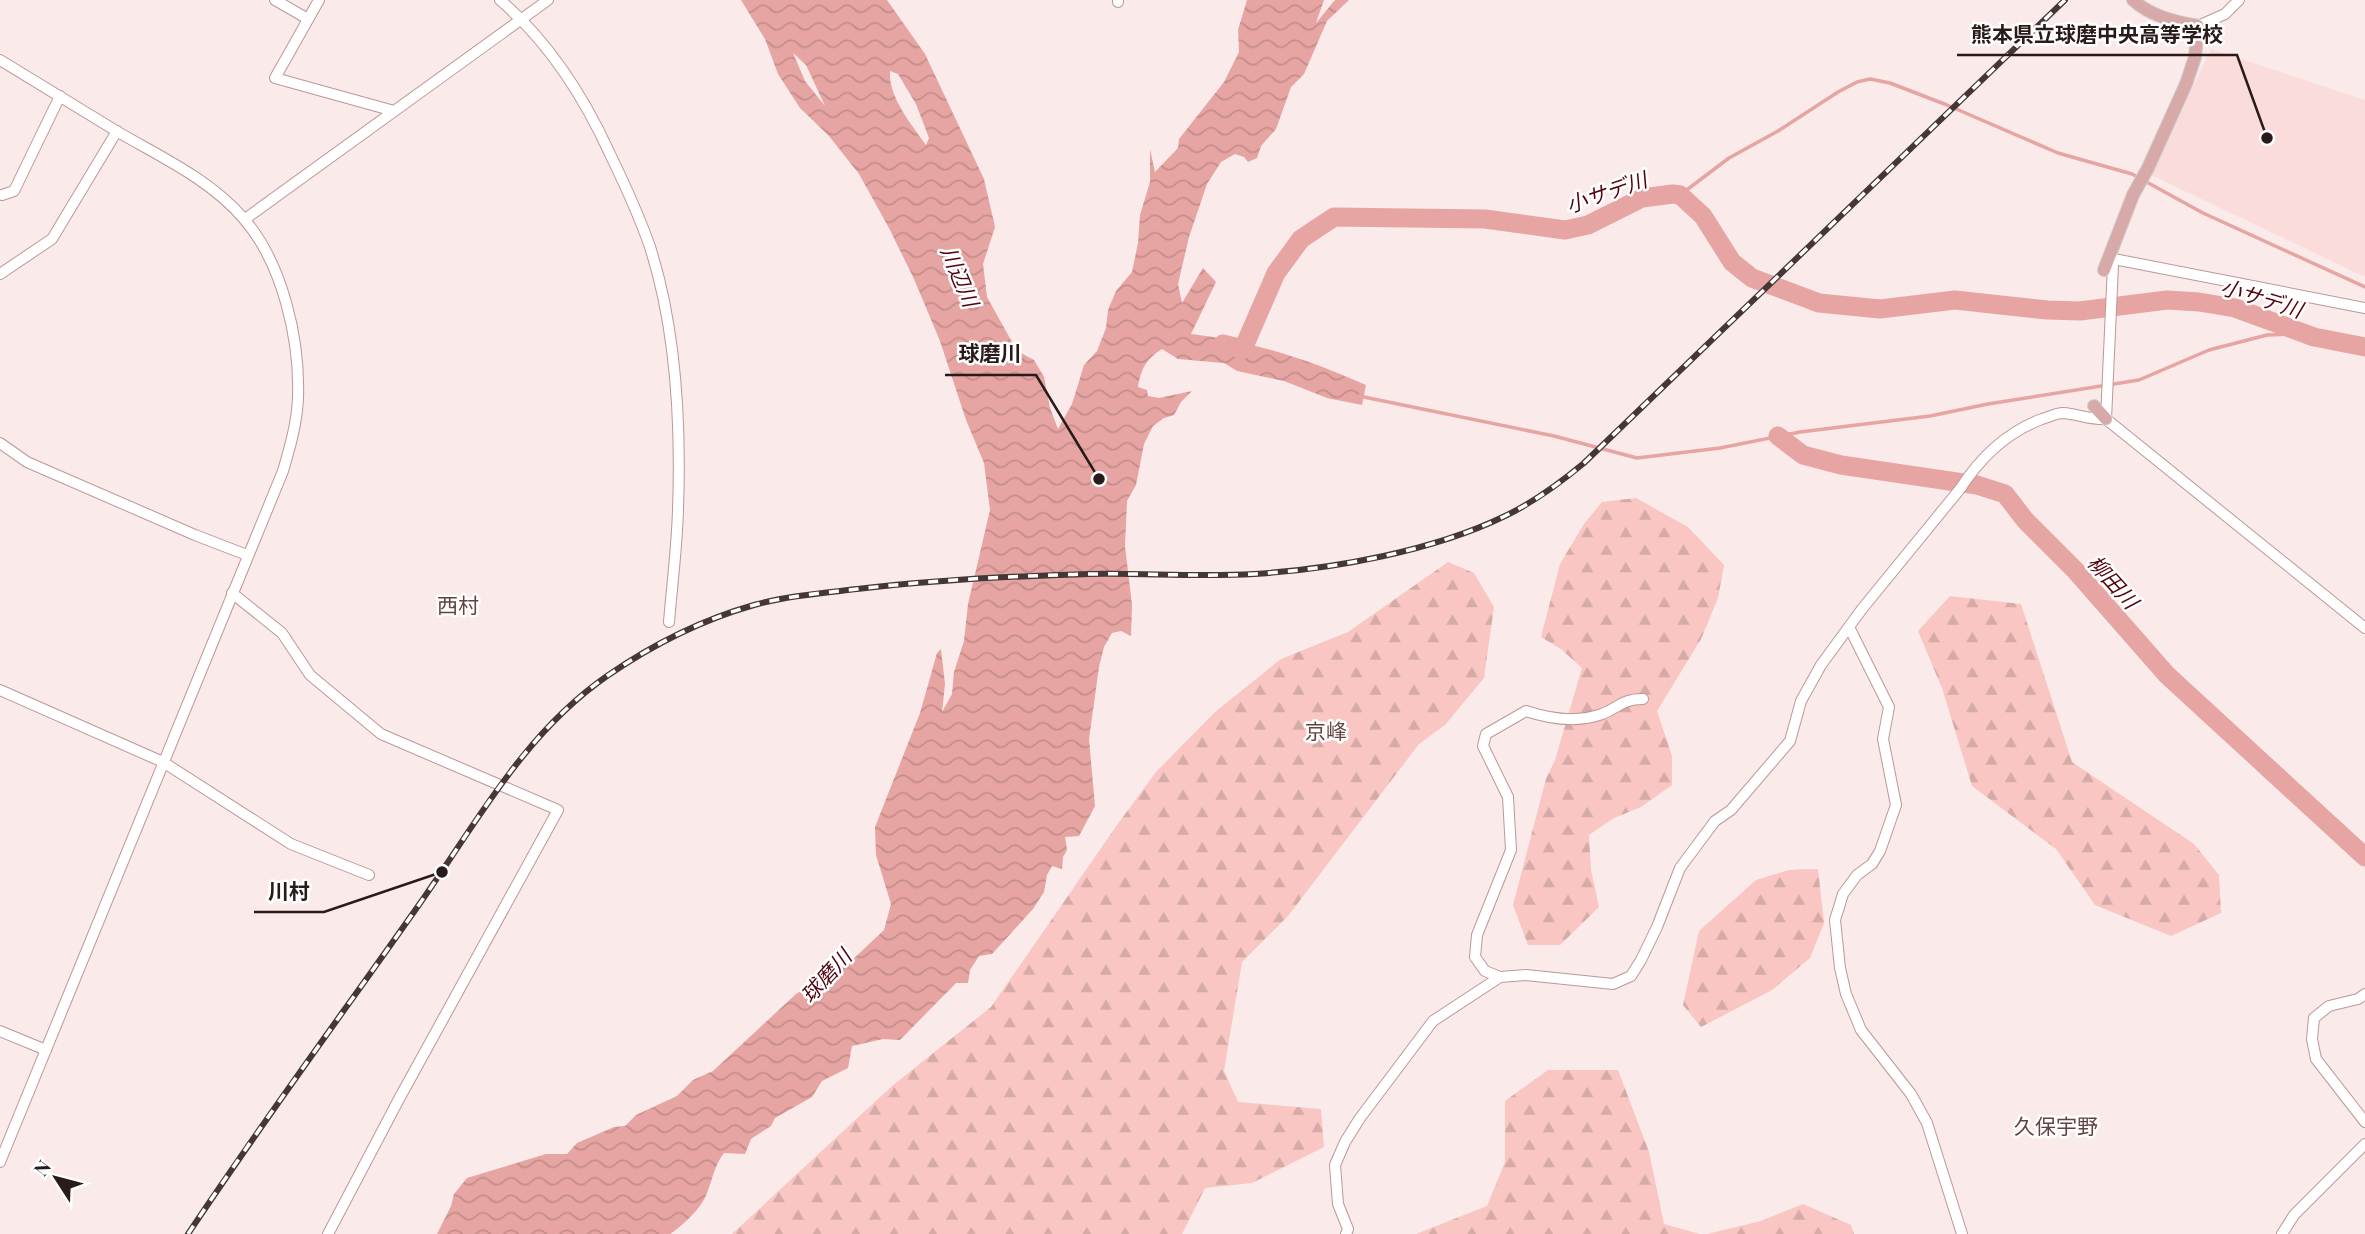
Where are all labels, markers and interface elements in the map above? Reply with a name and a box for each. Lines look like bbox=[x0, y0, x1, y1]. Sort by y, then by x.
callout: 熊本県立球磨中央高等学校 bbox=[1957, 13, 2237, 55]
text: 熊本県立球磨中央高等学校 bbox=[1971, 19, 2223, 47]
water label: 小サデ川 bbox=[1562, 163, 1652, 218]
water label: 川辺川 bbox=[936, 242, 987, 312]
water label: 小サデ川 bbox=[2218, 271, 2308, 323]
callout: 球磨川 bbox=[945, 333, 1036, 375]
text: 球磨川 bbox=[959, 338, 1022, 366]
water label: 柳田川 bbox=[2083, 548, 2147, 615]
district label: 西村 bbox=[437, 590, 479, 618]
district label: 京峰 bbox=[1305, 716, 1347, 744]
callout: 川村 bbox=[254, 870, 324, 912]
text: 川村 bbox=[268, 876, 310, 904]
water label: 球磨川 bbox=[794, 941, 858, 1008]
district label: 久保宇野 bbox=[2014, 1111, 2098, 1139]
north arrow bbox=[21, 1143, 91, 1213]
text: N bbox=[27, 1154, 56, 1181]

